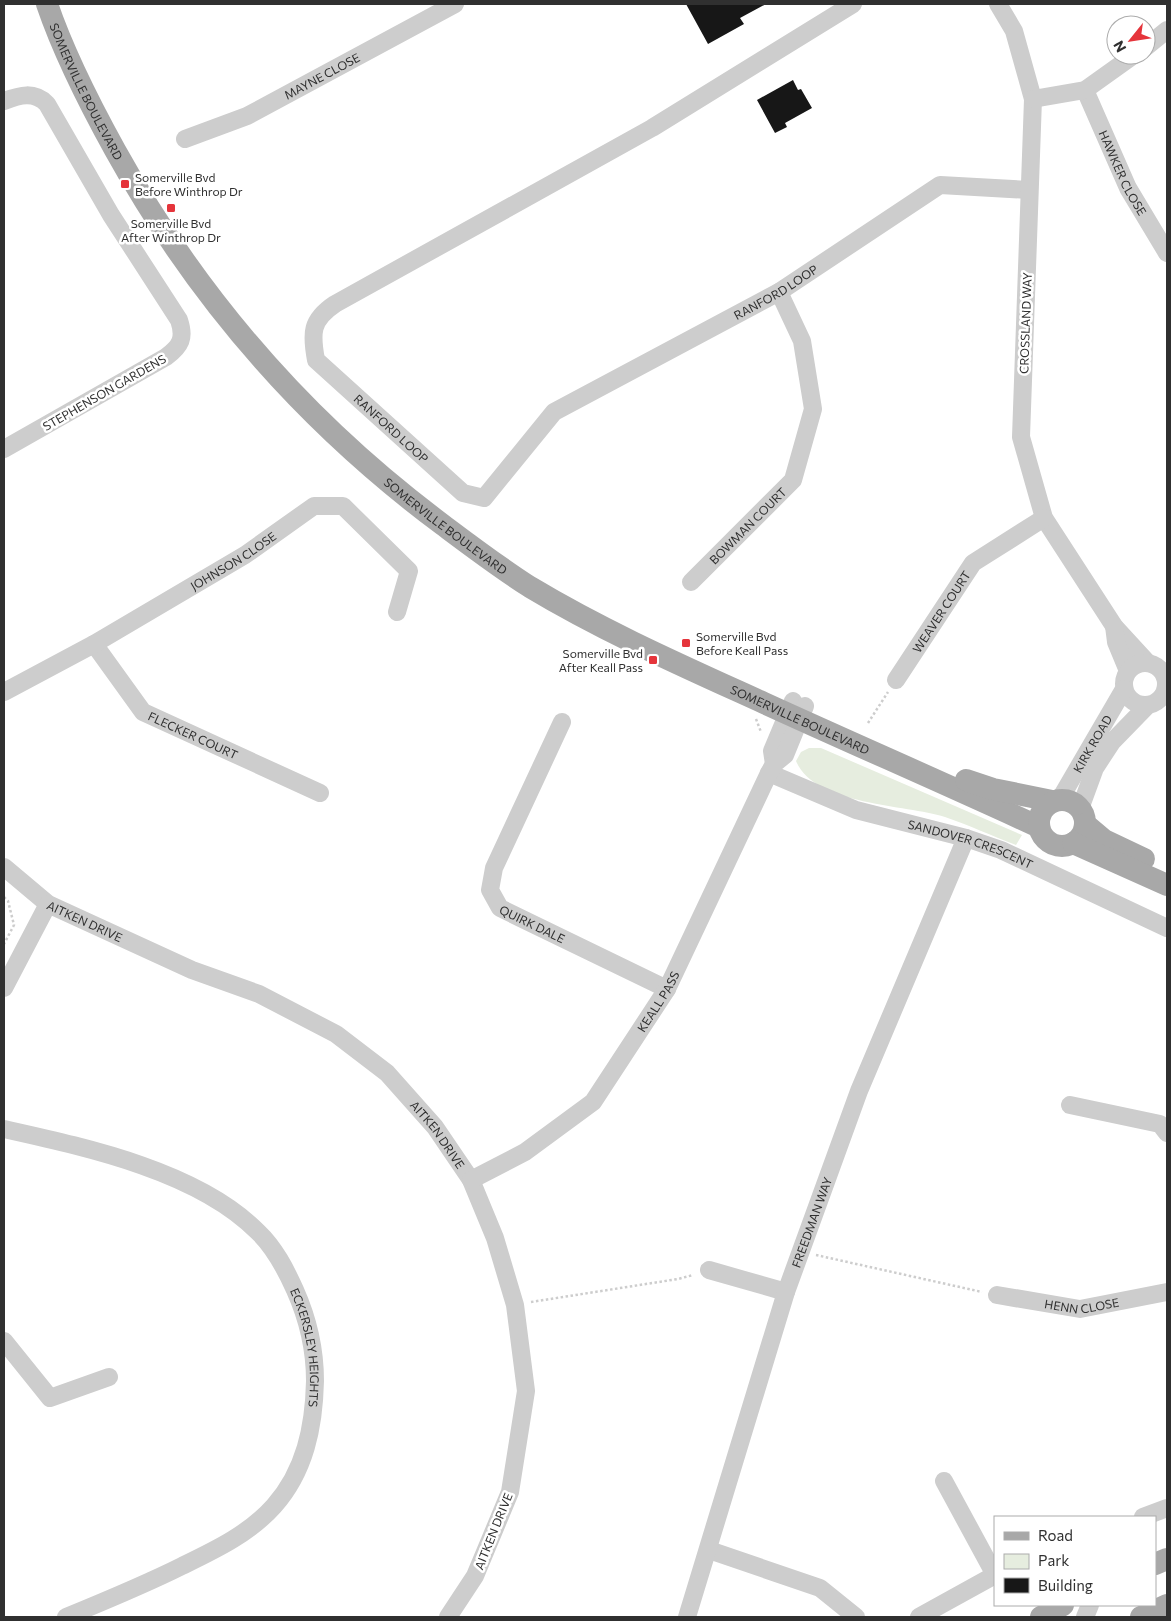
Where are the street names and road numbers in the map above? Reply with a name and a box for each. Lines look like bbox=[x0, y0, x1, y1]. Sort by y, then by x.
street label: SOMERVILLE BOULEVARD bbox=[47, 21, 126, 162]
street label: MAYNE CLOSE bbox=[281, 50, 362, 102]
street label: HAWKER CLOSE bbox=[1096, 128, 1150, 218]
street label: RANFORD LOOP bbox=[731, 261, 820, 322]
street label: CROSSLAND WAY bbox=[1016, 272, 1034, 374]
street label: STEPHENSON GARDENS bbox=[40, 351, 168, 433]
street label: RANFORD LOOP bbox=[352, 391, 432, 466]
street label: SOMERVILLE BOULEVARD bbox=[382, 475, 510, 577]
street label: BOWMAN COURT bbox=[706, 484, 789, 567]
street label: JOHNSON CLOSE bbox=[188, 528, 278, 594]
street label: WEAVER COURT bbox=[909, 568, 973, 655]
street label: SOMERVILLE BOULEVARD bbox=[729, 682, 872, 757]
street label: FLECKER COURT bbox=[146, 708, 240, 762]
street label: KIRK ROAD bbox=[1070, 712, 1114, 775]
street label: SANDOVER CRESCENT bbox=[907, 817, 1035, 871]
street label: AITKEN DRIVE bbox=[45, 898, 125, 944]
street label: QUIRK DALE bbox=[497, 902, 567, 946]
street label: KEALL PASS bbox=[634, 969, 681, 1034]
street label: AITKEN DRIVE bbox=[408, 1098, 468, 1171]
street label: FREEDMAN WAY bbox=[788, 1175, 834, 1269]
street label: ECKERSLEY HEIGHTS bbox=[288, 1286, 322, 1408]
street label: HENN CLOSE bbox=[1043, 1295, 1120, 1316]
street label: AITKEN DRIVE bbox=[471, 1491, 515, 1571]

